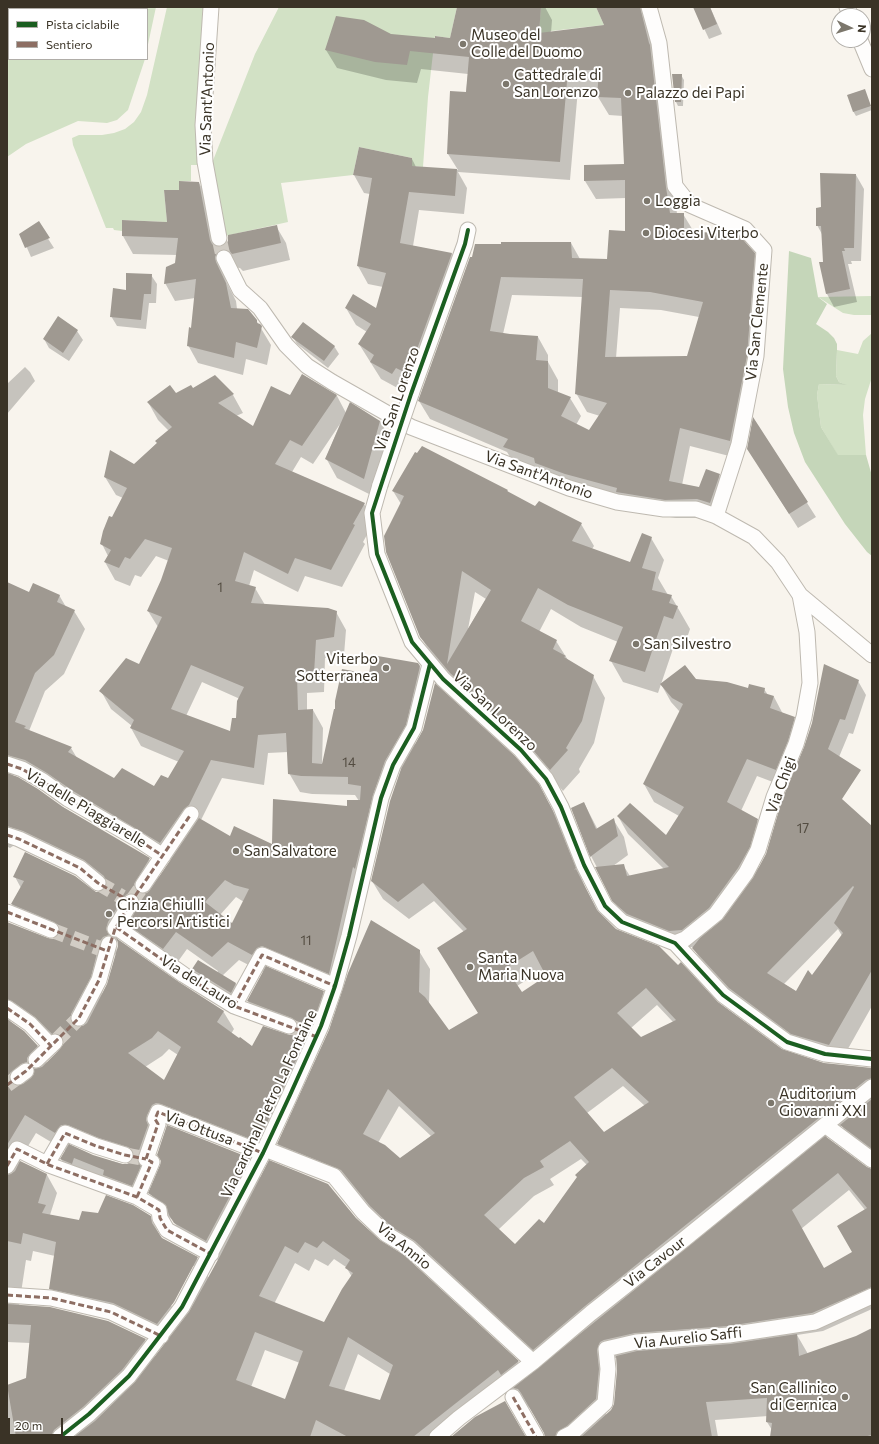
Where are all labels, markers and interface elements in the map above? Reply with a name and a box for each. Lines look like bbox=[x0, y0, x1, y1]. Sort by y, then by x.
legend bbox=[8, 8, 148, 60]
north arrow bbox=[831, 8, 871, 48]
text: Pista ciclabile bbox=[46, 17, 119, 31]
text: N bbox=[856, 24, 869, 33]
place label: Museo del Colle del Duomo bbox=[471, 26, 582, 61]
text: Sentiero bbox=[46, 37, 92, 51]
marker: Museo del Colle del Duomo bbox=[458, 39, 468, 49]
street label: Via Sant'Antonio bbox=[196, 42, 218, 156]
place label: Cattedrale di San Lorenzo bbox=[514, 66, 602, 101]
marker: Cattedrale di San Lorenzo bbox=[501, 79, 511, 89]
place label: Palazzo dei Papi bbox=[636, 84, 745, 102]
marker: Palazzo dei Papi bbox=[623, 88, 633, 98]
place label: Loggia bbox=[655, 192, 701, 210]
marker: Loggia bbox=[642, 196, 652, 206]
place label: Diocesi Viterbo bbox=[654, 224, 759, 242]
marker: Diocesi Viterbo bbox=[641, 228, 651, 238]
street label: Via San Clemente bbox=[742, 262, 772, 382]
street label: Via San Lorenzo bbox=[371, 344, 423, 454]
street label: Via Sant'Antonio bbox=[482, 447, 596, 503]
house number: 1 bbox=[217, 580, 223, 596]
place label: San Silvestro bbox=[644, 635, 732, 653]
marker: San Silvestro bbox=[631, 639, 641, 649]
place label: Viterbo Sotterranea bbox=[296, 650, 378, 685]
marker: Viterbo Sotterranea bbox=[381, 663, 391, 673]
street label: Via San Lorenzo bbox=[449, 667, 541, 755]
street label: Via Chigi bbox=[762, 754, 800, 816]
house number: 14 bbox=[342, 755, 356, 771]
street label: Via delle Piaggiarelle bbox=[22, 765, 150, 851]
house number: 17 bbox=[797, 821, 809, 837]
place label: San Salvatore bbox=[244, 842, 337, 860]
marker: San Salvatore bbox=[231, 846, 241, 856]
place label: Cinzia Chiulli Percorsi Artistici bbox=[117, 896, 230, 931]
marker: Cinzia Chiulli Percorsi Artistici bbox=[104, 909, 114, 919]
house number: 11 bbox=[300, 933, 312, 949]
place label: Santa Maria Nuova bbox=[478, 949, 564, 984]
street label: Via del Lauro bbox=[157, 951, 241, 1013]
marker: Santa Maria Nuova bbox=[465, 962, 475, 972]
street label: Via cardinal Pietro La Fontaine bbox=[217, 1007, 321, 1201]
place label: Auditorium Giovanni XXI bbox=[779, 1085, 866, 1120]
marker: Auditorium Giovanni XXI bbox=[766, 1098, 776, 1108]
street label: Via Ottusa bbox=[162, 1107, 236, 1149]
street label: Via Annio bbox=[373, 1218, 435, 1274]
street label: Via Cavour bbox=[620, 1232, 690, 1292]
street label: Via Aurelio Saffi bbox=[633, 1323, 743, 1353]
place label: San Callinico di Cernica bbox=[750, 1379, 837, 1414]
marker: San Callinico di Cernica bbox=[840, 1392, 850, 1402]
scale bar bbox=[10, 1410, 65, 1436]
text: 20 m bbox=[15, 1418, 42, 1432]

